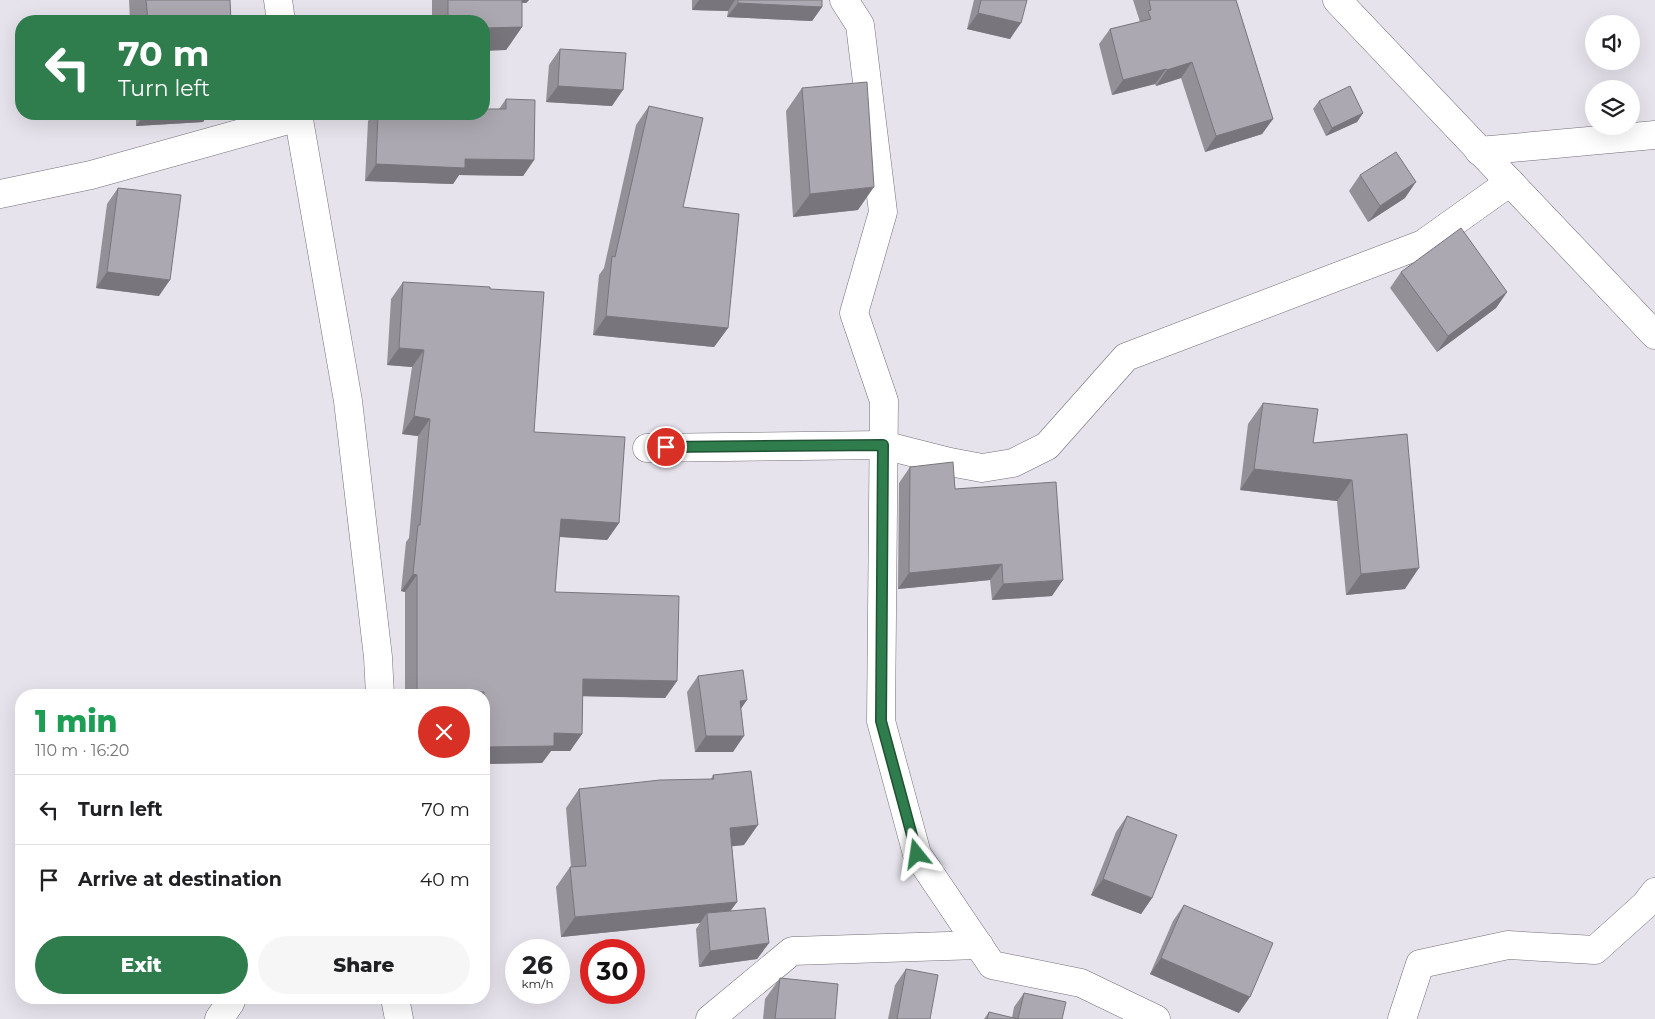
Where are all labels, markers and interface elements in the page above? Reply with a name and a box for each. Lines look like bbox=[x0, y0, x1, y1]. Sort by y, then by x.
map controls bbox=[1585, 15, 1640, 135]
button: sound bbox=[1585, 15, 1640, 70]
text: 70 m bbox=[118, 32, 209, 75]
icon: left bbox=[35, 35, 100, 100]
text: Turn left bbox=[118, 75, 210, 102]
button: layers bbox=[1585, 80, 1640, 135]
pin bbox=[645, 426, 687, 468]
icon: arrive bbox=[652, 433, 680, 461]
text: 1 min bbox=[35, 703, 118, 740]
button: close bbox=[418, 706, 470, 758]
text: 110 m · 16:20 bbox=[35, 741, 129, 760]
icon: left bbox=[35, 796, 63, 824]
text: Turn left bbox=[78, 798, 163, 821]
text: 70 m bbox=[421, 798, 470, 821]
position arrow bbox=[890, 827, 942, 879]
icon: arrive bbox=[35, 866, 63, 894]
text: Arrive at destination bbox=[78, 868, 282, 891]
text: 40 m bbox=[420, 868, 470, 891]
button: Exit bbox=[35, 936, 248, 994]
button: Share bbox=[258, 936, 470, 994]
speed limit sign: 30 bbox=[580, 939, 645, 1004]
text: 26 bbox=[522, 950, 553, 980]
text: km/h bbox=[521, 976, 554, 991]

